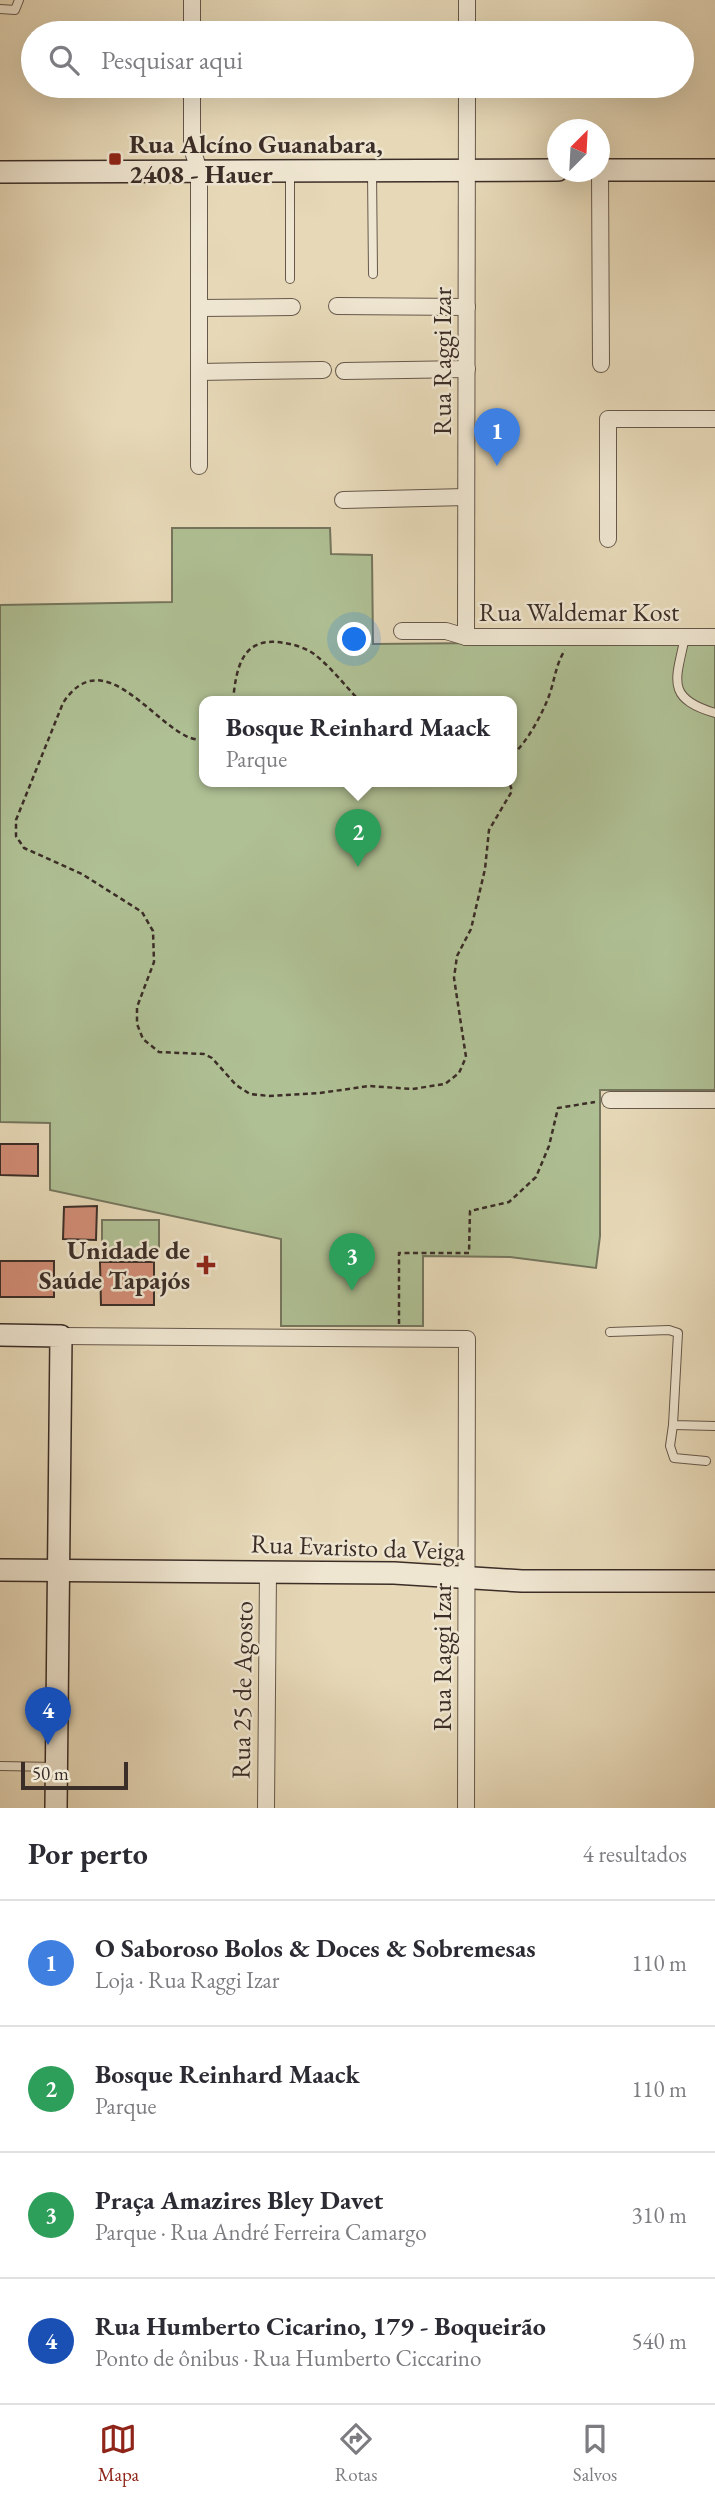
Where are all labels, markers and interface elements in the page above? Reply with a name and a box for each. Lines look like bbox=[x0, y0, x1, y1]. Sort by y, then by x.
search box bbox=[21, 21, 694, 98]
icon: search bbox=[45, 41, 83, 79]
text: Pesquisar aqui bbox=[101, 43, 243, 77]
north arrow bbox=[547, 119, 610, 182]
place label: Rua Alcíno Guanabara, 2408 - Hauer bbox=[129, 127, 383, 191]
marker: Rua Alcíno Guanabara, 2408 - Hauer bbox=[107, 151, 123, 167]
street label: Rua Raggi Izar bbox=[425, 286, 459, 435]
pin: 1 bbox=[474, 408, 520, 466]
street label: Rua Waldemar Kost bbox=[479, 595, 679, 629]
your location bbox=[337, 622, 371, 656]
popup bbox=[199, 696, 517, 787]
text: Bosque Reinhard Maack bbox=[226, 710, 490, 744]
text: Parque bbox=[226, 744, 287, 774]
pin: 2 bbox=[335, 809, 381, 867]
place label: Unidade de Saúde Tapajós bbox=[39, 1233, 190, 1297]
pin: 3 bbox=[329, 1233, 375, 1291]
marker: Unidade de Saúde Tapajós bbox=[196, 1255, 216, 1275]
street label: Rua Evaristo da Veiga bbox=[250, 1526, 466, 1568]
street label: Rua Raggi Izar bbox=[425, 1582, 459, 1731]
street label: Rua 25 de Agosto bbox=[223, 1601, 261, 1779]
pin: 4 bbox=[25, 1687, 71, 1745]
scale bar bbox=[21, 1759, 128, 1791]
text: 50 m bbox=[32, 1761, 69, 1786]
text: Por perto bbox=[28, 1834, 148, 1873]
text: 4 resultados bbox=[583, 1839, 687, 1869]
text: O Saboroso Bolos & Doces & Sobremesas bbox=[95, 1931, 536, 1965]
text: 1 bbox=[45, 1948, 57, 1978]
text: 110 m bbox=[631, 1948, 687, 1978]
text: Loja · Rua Raggi Izar bbox=[95, 1965, 279, 1995]
text: Bosque Reinhard Maack bbox=[95, 2057, 360, 2091]
text: 2 bbox=[45, 2074, 57, 2104]
text: 110 m bbox=[631, 2074, 687, 2104]
text: Parque bbox=[95, 2091, 157, 2121]
text: Praça Amazires Bley Davet bbox=[95, 2183, 383, 2217]
text: 3 bbox=[45, 2200, 57, 2230]
text: 310 m bbox=[631, 2200, 687, 2230]
text: Parque · Rua André Ferreira Camargo bbox=[95, 2217, 427, 2247]
text: Rua Humberto Cicarino, 179 - Boqueirão bbox=[95, 2309, 546, 2343]
text: 4 bbox=[45, 2326, 57, 2356]
text: 540 m bbox=[631, 2326, 687, 2356]
text: Ponto de ônibus · Rua Humberto Ciccarino bbox=[95, 2343, 481, 2373]
tab: Mapa bbox=[98, 2420, 139, 2487]
tab: Rotas bbox=[335, 2420, 377, 2487]
tab: Salvos bbox=[573, 2420, 617, 2487]

